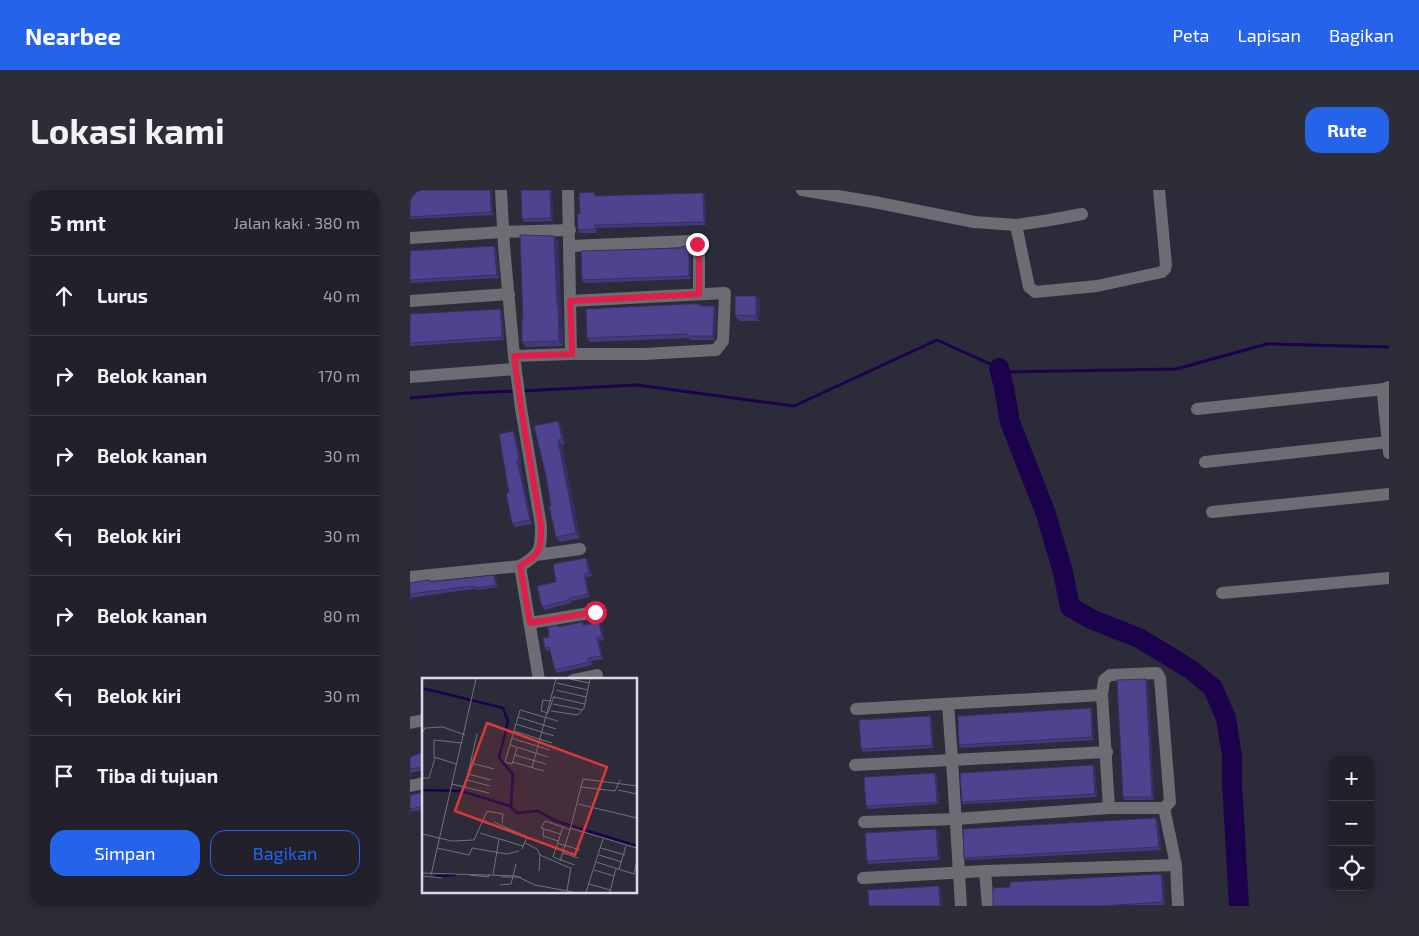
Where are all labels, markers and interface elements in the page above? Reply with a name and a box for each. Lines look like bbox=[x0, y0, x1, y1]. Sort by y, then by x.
text: Nearbee bbox=[25, 21, 121, 50]
text: Peta bbox=[1172, 24, 1209, 46]
text: Lapisan bbox=[1237, 24, 1301, 46]
text: Bagikan bbox=[1329, 24, 1394, 46]
button: Rute bbox=[1305, 107, 1389, 153]
text: Lokasi kami bbox=[30, 109, 225, 151]
text: 5 mnt bbox=[50, 210, 106, 235]
text: Jalan kaki · 380 m bbox=[234, 213, 360, 232]
route end bbox=[686, 233, 709, 256]
icon: ahead bbox=[50, 282, 78, 310]
text: Lurus bbox=[97, 284, 148, 307]
text: 40 m bbox=[323, 286, 360, 305]
icon: right bbox=[50, 362, 78, 390]
text: Belok kanan bbox=[97, 364, 207, 387]
text: 170 m bbox=[318, 366, 360, 385]
icon: right bbox=[50, 442, 78, 470]
text: Belok kanan bbox=[97, 444, 207, 467]
text: 30 m bbox=[324, 446, 360, 465]
icon: left bbox=[50, 522, 78, 550]
text: Belok kiri bbox=[97, 524, 181, 547]
text: 30 m bbox=[324, 526, 360, 545]
route start bbox=[584, 601, 607, 624]
icon: right bbox=[50, 602, 78, 630]
text: Belok kanan bbox=[97, 604, 207, 627]
text: 80 m bbox=[323, 606, 360, 625]
inset map bbox=[422, 678, 638, 894]
icon: left bbox=[50, 682, 78, 710]
text: Belok kiri bbox=[97, 684, 181, 707]
text: 30 m bbox=[324, 686, 360, 705]
map controls bbox=[1329, 756, 1374, 891]
button: + bbox=[1329, 756, 1374, 801]
icon: arrive bbox=[50, 762, 78, 790]
text: Tiba di tujuan bbox=[97, 764, 218, 787]
button: − bbox=[1329, 801, 1374, 846]
button: Simpan bbox=[50, 830, 200, 876]
button: Bagikan bbox=[210, 830, 360, 876]
button: locate bbox=[1329, 846, 1374, 891]

